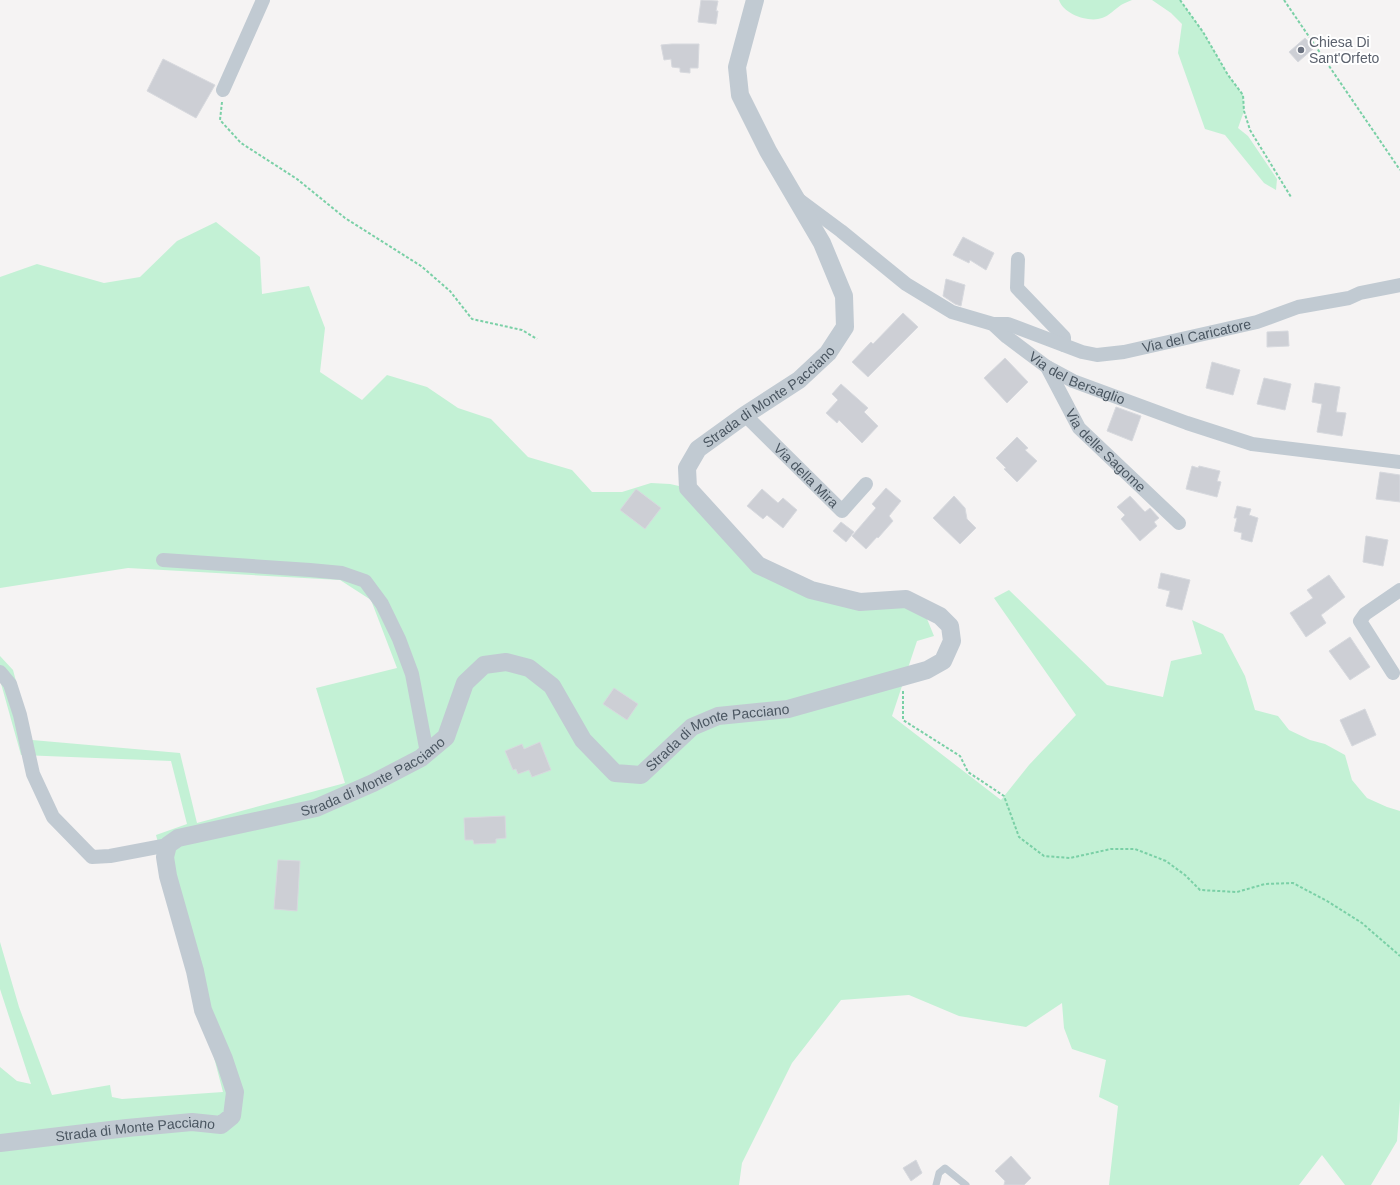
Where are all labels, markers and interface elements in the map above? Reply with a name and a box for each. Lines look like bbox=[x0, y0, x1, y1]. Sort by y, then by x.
place label: Chiesa Di Sant'Orfeto bbox=[1309, 34, 1380, 66]
marker: Chiesa Di Sant'Orfeto bbox=[1296, 45, 1306, 55]
street label: Via del Caricatore bbox=[1141, 316, 1253, 356]
street label: Strada di Monte Pacciano bbox=[700, 343, 838, 451]
street label: Via del Bersaglio bbox=[1026, 348, 1127, 408]
street label: Via delle Sagome bbox=[1062, 406, 1149, 495]
street label: Via della Mira bbox=[770, 440, 842, 511]
street label: Strada di Monte Pacciano bbox=[642, 701, 790, 774]
street label: Strada di Monte Pacciano bbox=[299, 733, 448, 819]
street label: Strada di Monte Pacciano bbox=[54, 1114, 216, 1144]

